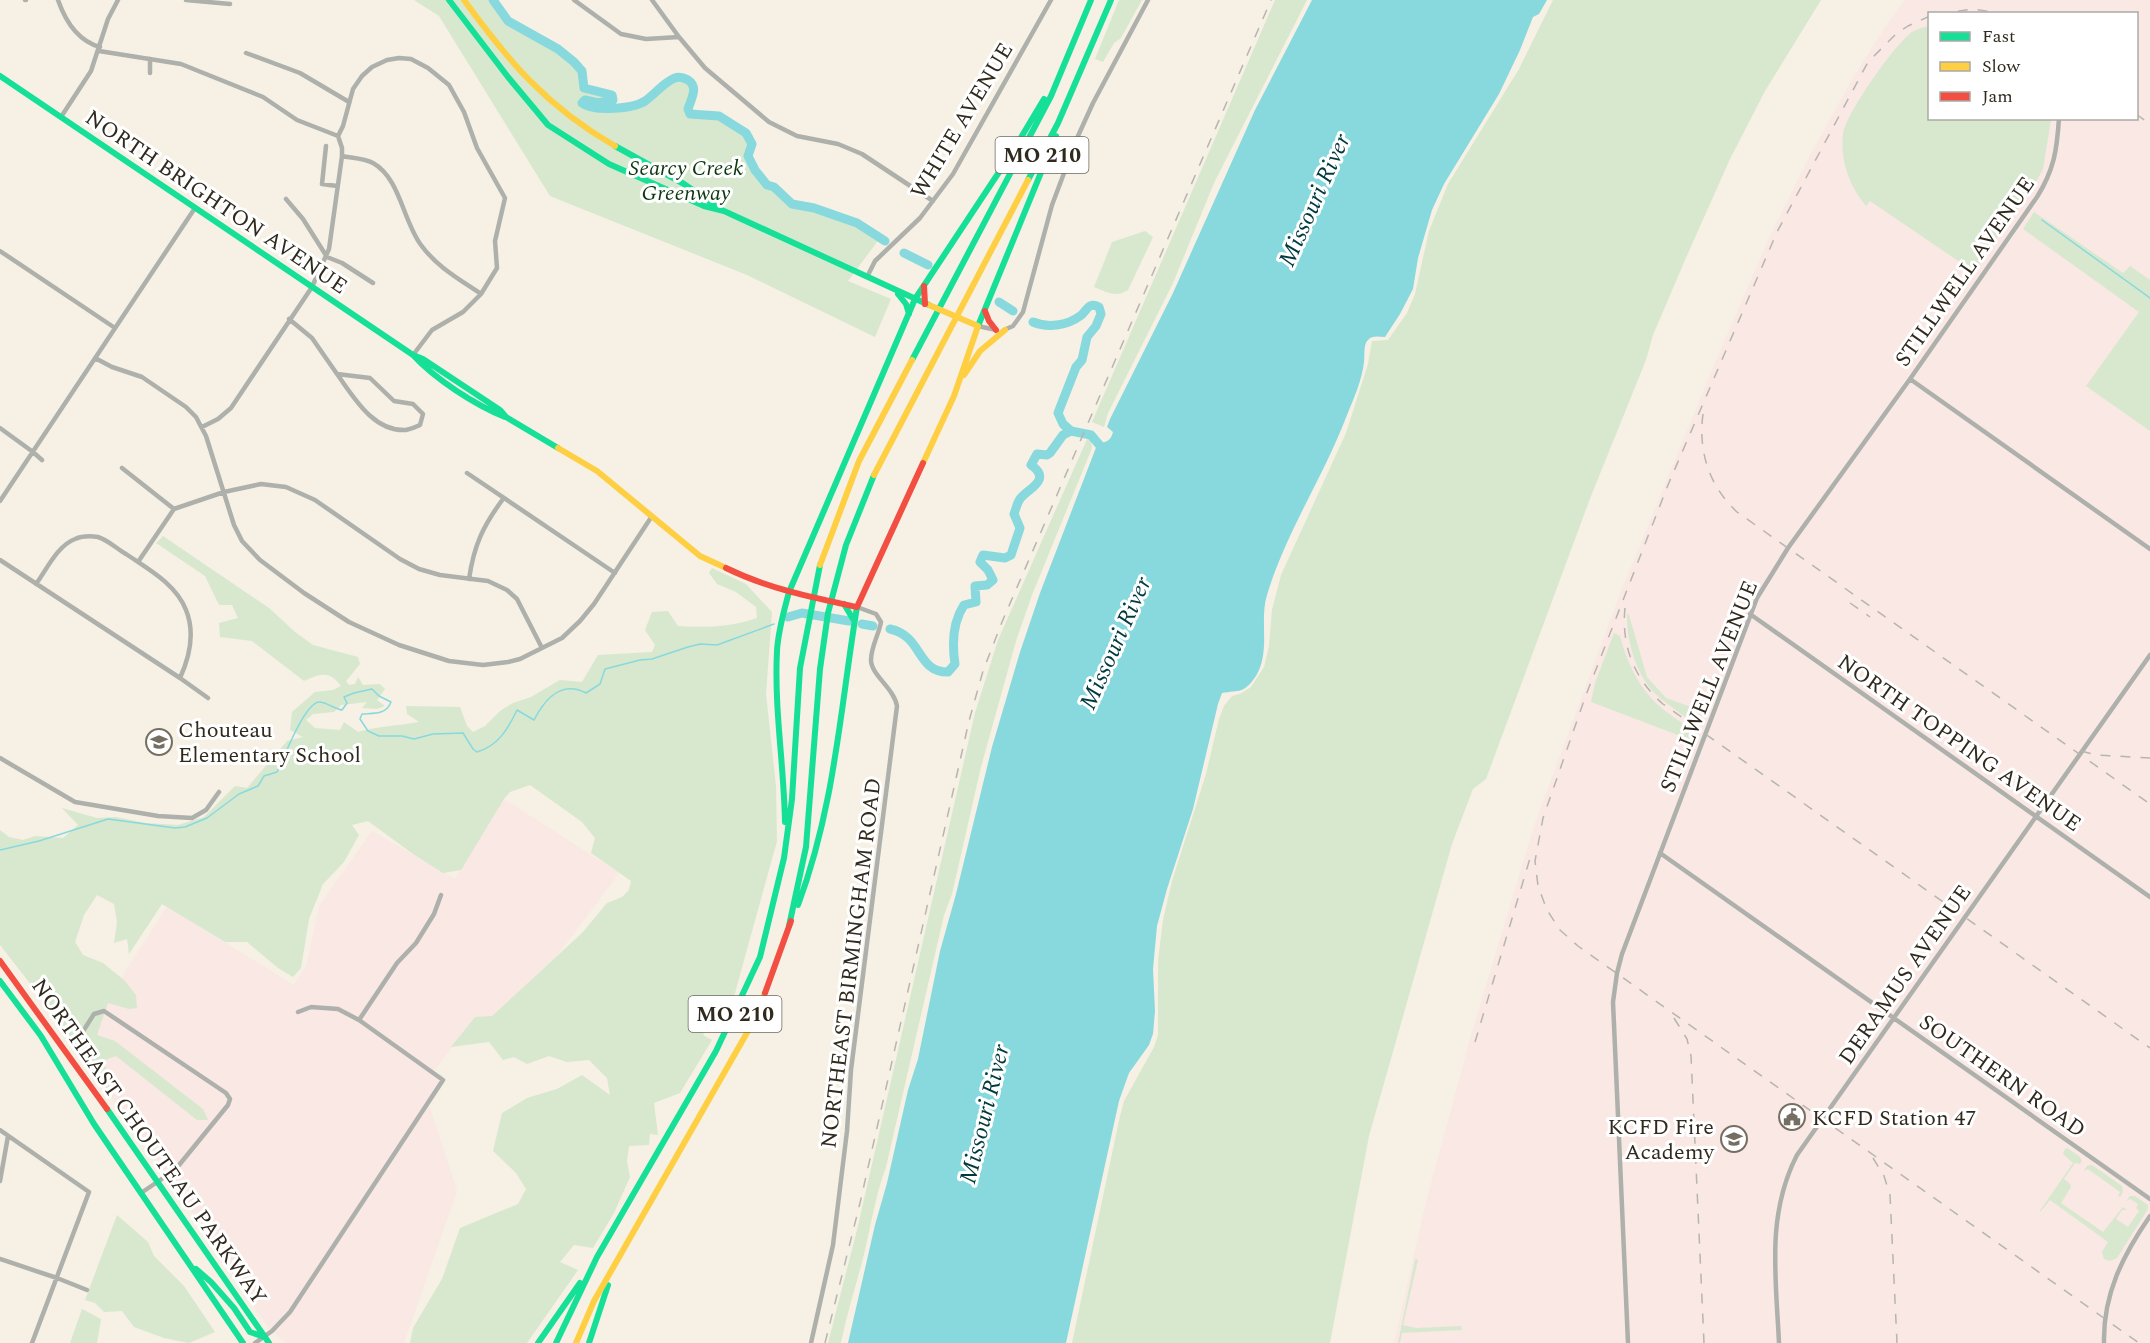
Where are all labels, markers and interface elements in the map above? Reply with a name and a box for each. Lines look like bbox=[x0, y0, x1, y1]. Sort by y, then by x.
legend bbox=[1928, 12, 2138, 120]
text: Fast bbox=[1982, 23, 2015, 50]
street label: WHITE AVENUE bbox=[902, 36, 1022, 205]
text: Slow bbox=[1982, 53, 2021, 80]
text: Jam bbox=[1982, 83, 2013, 110]
street label: NORTH BRIGHTON AVENUE bbox=[78, 102, 354, 303]
water label: Missouri River bbox=[1269, 127, 1361, 273]
road number: MO 210 bbox=[996, 137, 1088, 173]
park label: Searcy Creek Greenway bbox=[629, 152, 743, 210]
street label: STILLWELL AVENUE bbox=[1887, 170, 2044, 374]
water label: Missouri River bbox=[1070, 570, 1162, 716]
street label: STILLWELL AVENUE bbox=[1652, 576, 1767, 797]
street label: NORTH TOPPING AVENUE bbox=[1830, 646, 2088, 840]
place label: Chouteau Elementary School bbox=[178, 714, 361, 772]
school or university icon: Chouteau Elementary School bbox=[144, 727, 174, 757]
street label: NORTHEAST BIRMINGHAM ROAD bbox=[812, 776, 891, 1150]
street label: DERAMUS AVENUE bbox=[1831, 878, 1980, 1072]
street label: NORTHEAST CHOUTEAU PARKWAY bbox=[23, 972, 275, 1312]
road number: MO 210 bbox=[688, 996, 782, 1032]
street label: SOUTHERN ROAD bbox=[1912, 1006, 2092, 1146]
water label: Missouri River bbox=[950, 1040, 1020, 1188]
public building icon: KCFD Station 47 bbox=[1777, 1102, 1807, 1132]
place label: KCFD Station 47 bbox=[1812, 1102, 1976, 1135]
place label: KCFD Fire Academy bbox=[1607, 1111, 1715, 1169]
school or university icon: KCFD Fire Academy bbox=[1719, 1124, 1749, 1154]

